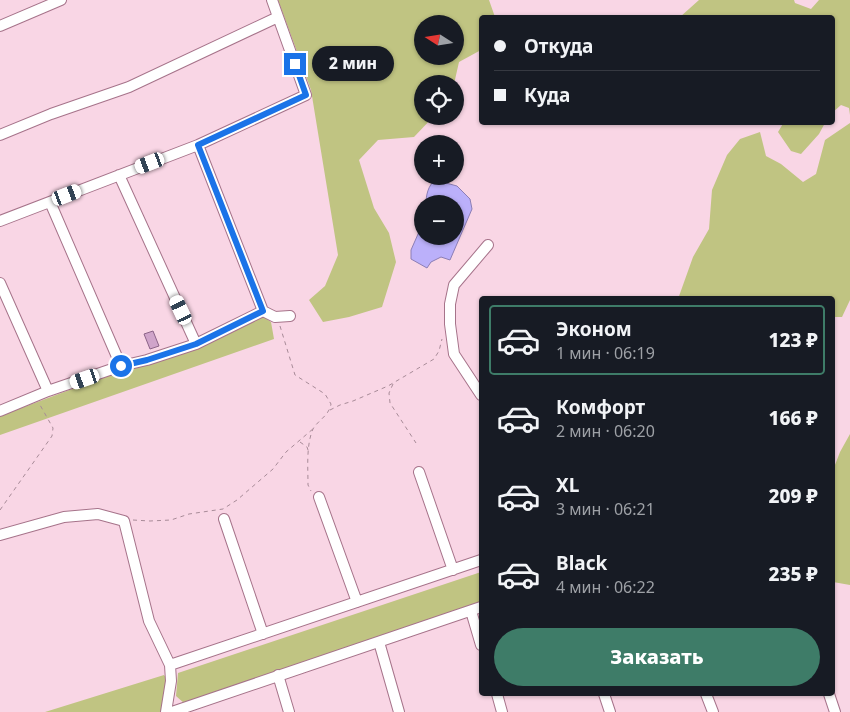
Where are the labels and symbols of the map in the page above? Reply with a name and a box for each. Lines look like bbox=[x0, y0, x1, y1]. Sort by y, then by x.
north arrow bbox=[414, 15, 464, 65]
callout: 2 мин bbox=[312, 46, 395, 82]
route end bbox=[284, 53, 306, 75]
car bbox=[133, 151, 166, 175]
car bbox=[50, 183, 83, 207]
car bbox=[167, 293, 194, 327]
route start bbox=[110, 355, 132, 377]
car bbox=[68, 367, 101, 391]

